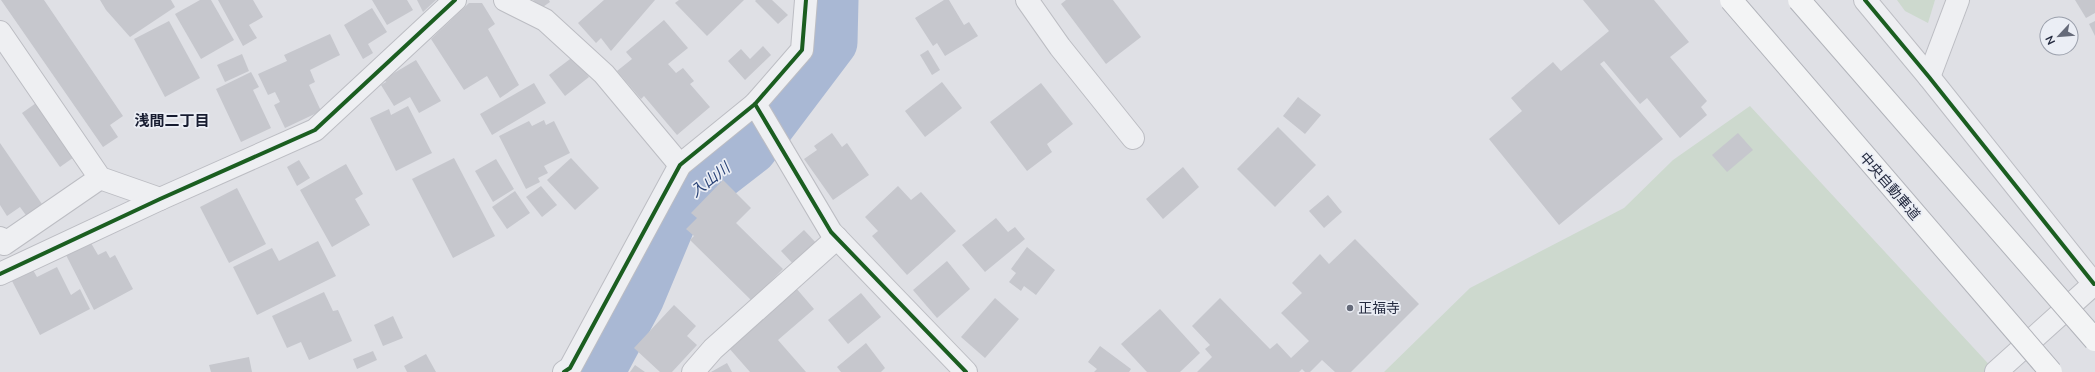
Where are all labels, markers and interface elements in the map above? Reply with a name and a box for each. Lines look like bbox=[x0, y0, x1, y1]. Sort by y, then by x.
north arrow bbox=[2039, 16, 2079, 56]
text: N bbox=[2042, 33, 2059, 47]
district label: 浅間二丁目 bbox=[134, 111, 210, 131]
street label: 中央自動車道 bbox=[1855, 148, 1924, 224]
water label: 入山川 bbox=[686, 157, 735, 202]
place label: 正福寺 bbox=[1358, 299, 1400, 318]
marker: 正福寺 bbox=[1345, 303, 1355, 313]

